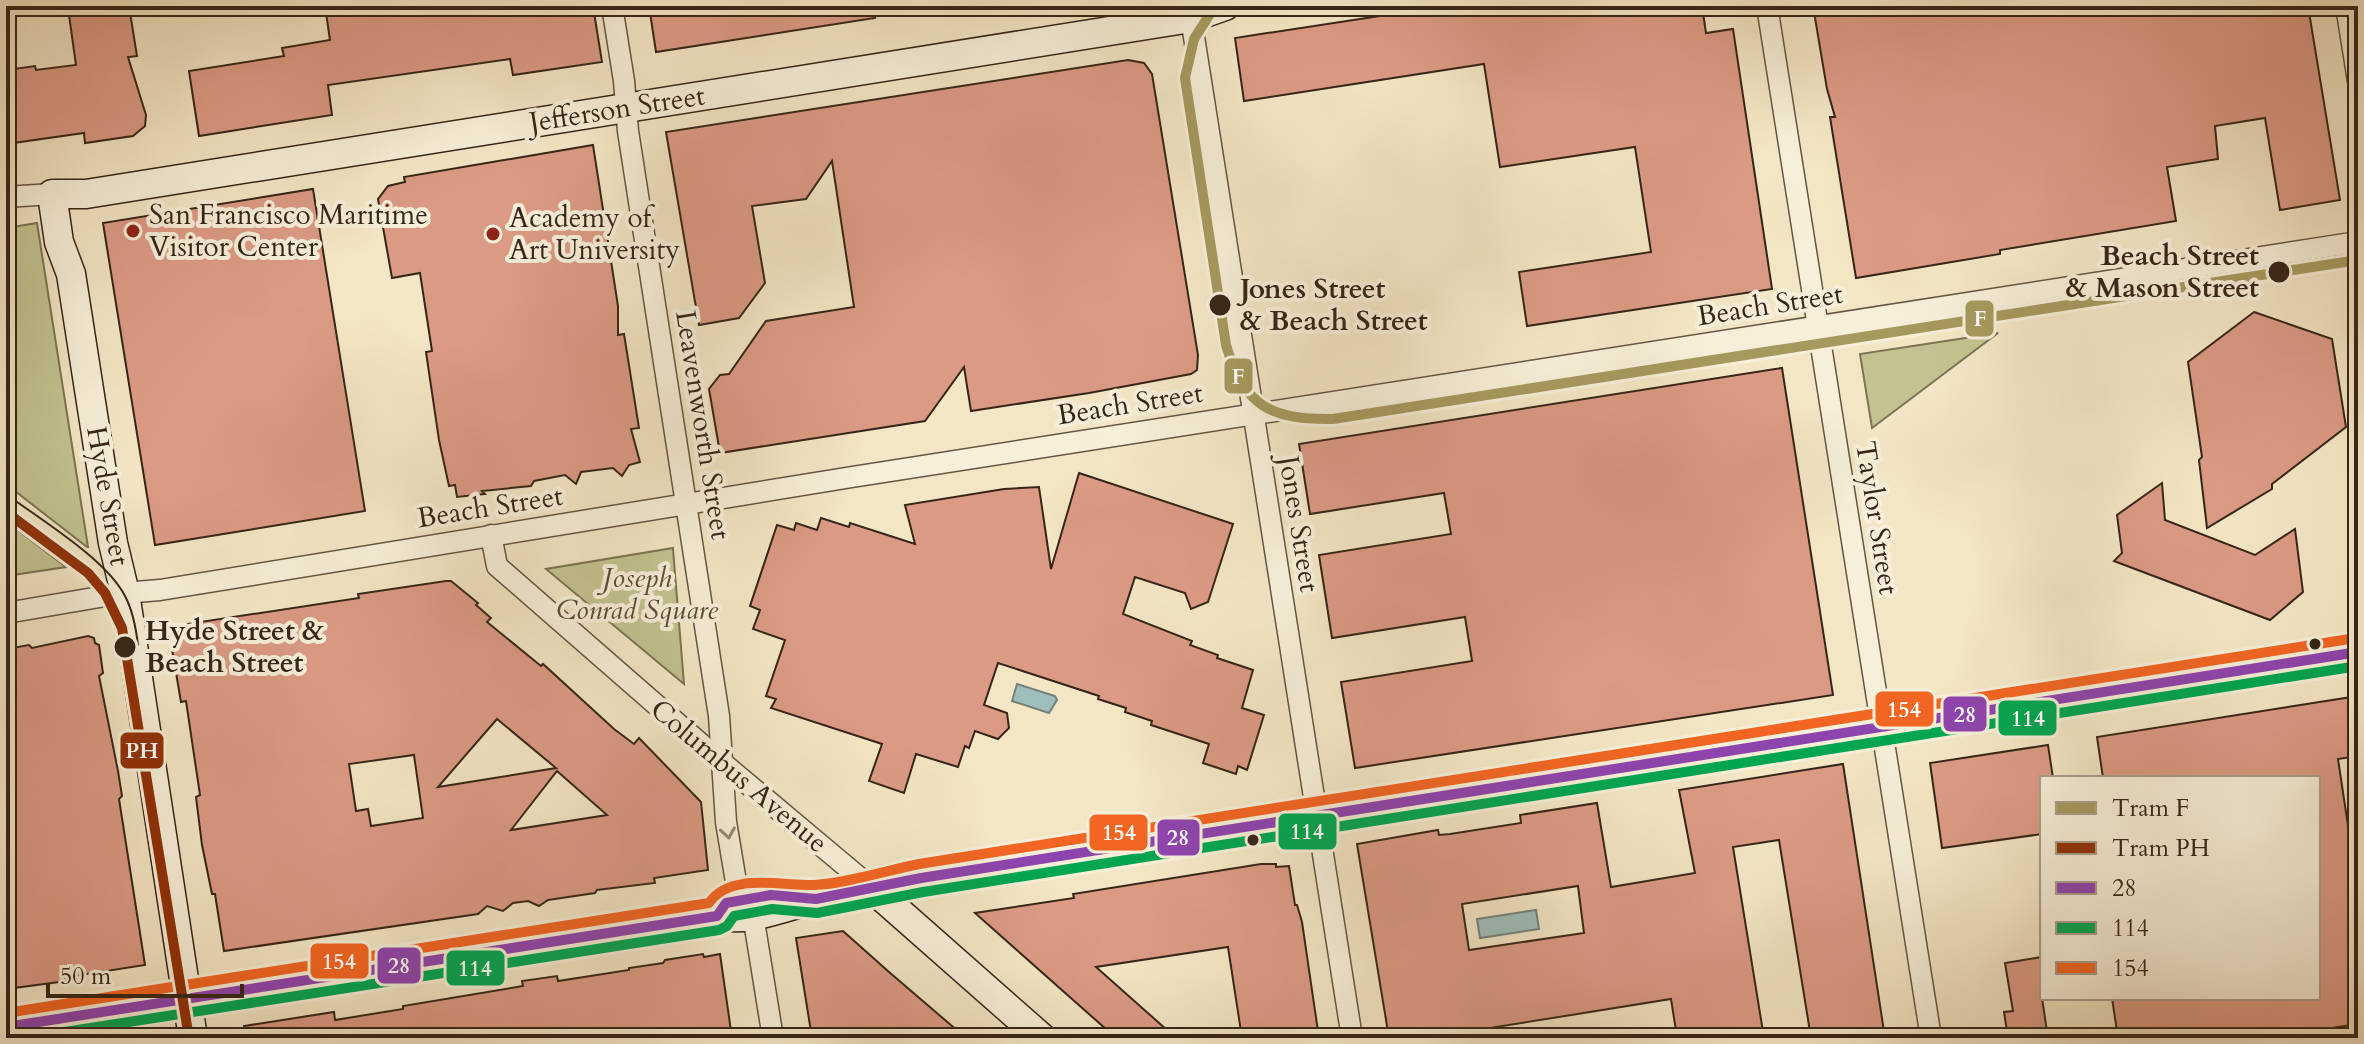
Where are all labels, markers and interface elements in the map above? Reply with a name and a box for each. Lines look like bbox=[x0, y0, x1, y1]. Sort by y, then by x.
street label: Jefferson Street bbox=[523, 76, 708, 142]
place label: San Francisco Maritime Visitor Center bbox=[149, 196, 428, 266]
place label: Academy of Art University bbox=[509, 199, 680, 269]
marker: San Francisco Maritime Visitor Center bbox=[124, 222, 142, 240]
marker: Academy of Art University bbox=[484, 225, 502, 243]
place label: Beach Street & Mason Street bbox=[2066, 237, 2259, 307]
marker: Beach Street & Mason Street bbox=[2266, 259, 2292, 285]
place label: Jones Street & Beach Street bbox=[1236, 270, 1428, 340]
street label: Beach Street bbox=[1694, 275, 1846, 335]
marker: Jones Street & Beach Street bbox=[1207, 292, 1233, 318]
line badge: F bbox=[1964, 299, 1995, 338]
text: F bbox=[1973, 304, 1987, 334]
street label: Leavenworth Street bbox=[666, 308, 740, 542]
line badge: F bbox=[1223, 357, 1254, 395]
text: F bbox=[1231, 362, 1245, 392]
street label: Beach Street bbox=[1054, 374, 1206, 434]
street label: Hyde Street bbox=[77, 423, 139, 569]
street label: Taylor Street bbox=[1846, 439, 1908, 598]
street label: Jones Street bbox=[1269, 449, 1329, 595]
street label: Beach Street bbox=[414, 477, 566, 537]
park label: Joseph Conrad Square bbox=[556, 559, 718, 629]
place label: Hyde Street & Beach Street bbox=[145, 612, 324, 682]
marker: Hyde Street & Beach Street bbox=[112, 634, 138, 660]
unlabelled marker bbox=[2307, 636, 2323, 652]
street label: Columbus Avenue bbox=[642, 690, 836, 862]
line badge: 154 bbox=[1874, 690, 1935, 728]
text: 154 bbox=[1887, 695, 1921, 725]
line badge: 28 bbox=[1942, 695, 1988, 733]
line badge: 114 bbox=[1997, 699, 2058, 737]
text: 28 bbox=[1954, 700, 1976, 730]
text: 114 bbox=[2011, 704, 2045, 734]
line badge: PH bbox=[119, 731, 165, 770]
text: PH bbox=[125, 736, 159, 766]
legend bbox=[2040, 776, 2320, 1000]
text: Tram F bbox=[2112, 792, 2189, 825]
line badge: 114 bbox=[1277, 812, 1338, 851]
line badge: 154 bbox=[1088, 813, 1149, 852]
text: 114 bbox=[1290, 817, 1324, 847]
text: 154 bbox=[1102, 818, 1136, 848]
line badge: 28 bbox=[1156, 818, 1201, 857]
text: 28 bbox=[1167, 823, 1189, 853]
one-way arrow bbox=[719, 826, 736, 839]
unlabelled marker bbox=[1245, 832, 1261, 848]
text: Tram PH bbox=[2112, 832, 2210, 865]
text: 28 bbox=[2112, 872, 2137, 905]
text: 114 bbox=[2112, 912, 2149, 945]
line badge: 154 bbox=[309, 942, 370, 980]
line badge: 28 bbox=[376, 946, 422, 985]
text: 154 bbox=[322, 947, 356, 977]
scale bar bbox=[48, 948, 242, 998]
line badge: 114 bbox=[445, 949, 506, 987]
text: 28 bbox=[388, 951, 410, 981]
text: 154 bbox=[2112, 952, 2149, 985]
text: 114 bbox=[458, 954, 492, 984]
text: 50 m bbox=[60, 960, 112, 993]

